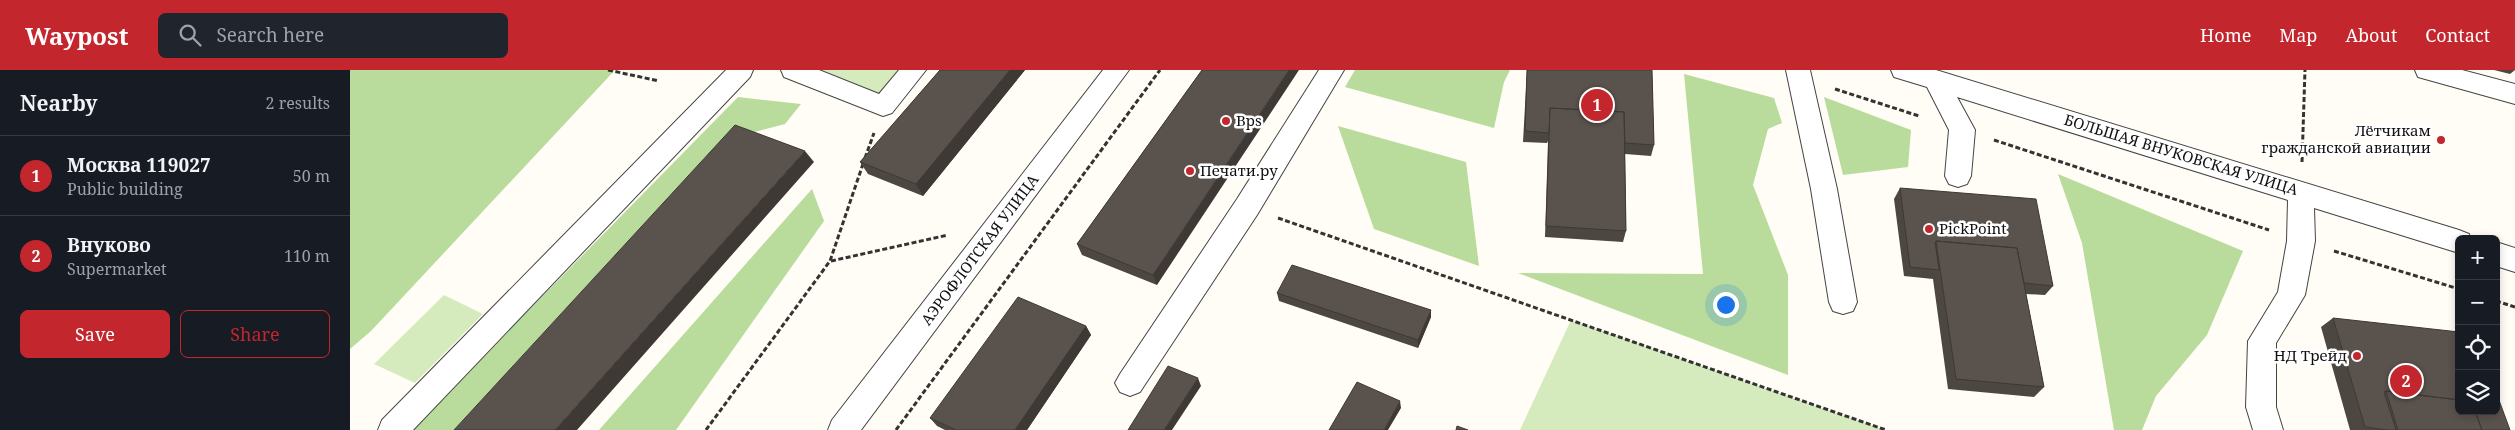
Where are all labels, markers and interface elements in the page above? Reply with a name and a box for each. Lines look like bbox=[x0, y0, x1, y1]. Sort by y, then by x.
search box bbox=[158, 13, 508, 58]
text: Waypost bbox=[25, 19, 128, 52]
icon: search bbox=[176, 21, 204, 49]
text: Search here bbox=[216, 22, 324, 48]
text: Home bbox=[2200, 23, 2251, 47]
text: Map bbox=[2279, 23, 2317, 47]
text: About bbox=[2345, 23, 2397, 47]
text: Contact bbox=[2425, 23, 2490, 47]
pin: 1 bbox=[1581, 86, 1613, 124]
text: Nearby bbox=[20, 89, 98, 117]
text: 2 results bbox=[266, 92, 330, 114]
street label: БОЛЬШАЯ ВНУКОВСКАЯ УЛИЦА bbox=[2062, 109, 2301, 199]
place label: Bps bbox=[1236, 110, 1262, 130]
marker: Bps bbox=[1220, 115, 1232, 127]
place label: Лётчикам гражданской авиации bbox=[2261, 120, 2431, 157]
marker: Лётчикам гражданской авиации bbox=[2435, 134, 2447, 146]
text: Москва 119027 bbox=[67, 152, 211, 178]
place label: Печати.ру bbox=[1200, 160, 1278, 180]
text: 1 bbox=[31, 165, 41, 187]
text: 50 m bbox=[293, 165, 330, 187]
marker: Печати.ру bbox=[1184, 165, 1196, 177]
street label: АЭРОФЛОТСКАЯ УЛИЦА bbox=[916, 170, 1043, 329]
text: Public building bbox=[67, 178, 183, 200]
place label: PickPoint bbox=[1939, 218, 2007, 238]
marker: PickPoint bbox=[1923, 223, 1935, 235]
text: Внуково bbox=[67, 232, 151, 258]
map controls bbox=[2455, 235, 2500, 415]
button: + bbox=[2455, 235, 2500, 280]
text: 2 bbox=[31, 245, 41, 267]
text: 110 m bbox=[284, 245, 330, 267]
text: Supermarket bbox=[67, 258, 167, 280]
button: − bbox=[2455, 280, 2500, 325]
your location bbox=[1713, 292, 1739, 318]
button: Save bbox=[20, 310, 170, 358]
button: Share bbox=[180, 310, 330, 358]
button: locate bbox=[2455, 325, 2500, 370]
place label: НД Трейд bbox=[2274, 345, 2347, 365]
marker: НД Трейд bbox=[2351, 350, 2363, 362]
pin: 2 bbox=[2390, 362, 2422, 400]
button: layers bbox=[2455, 370, 2500, 415]

